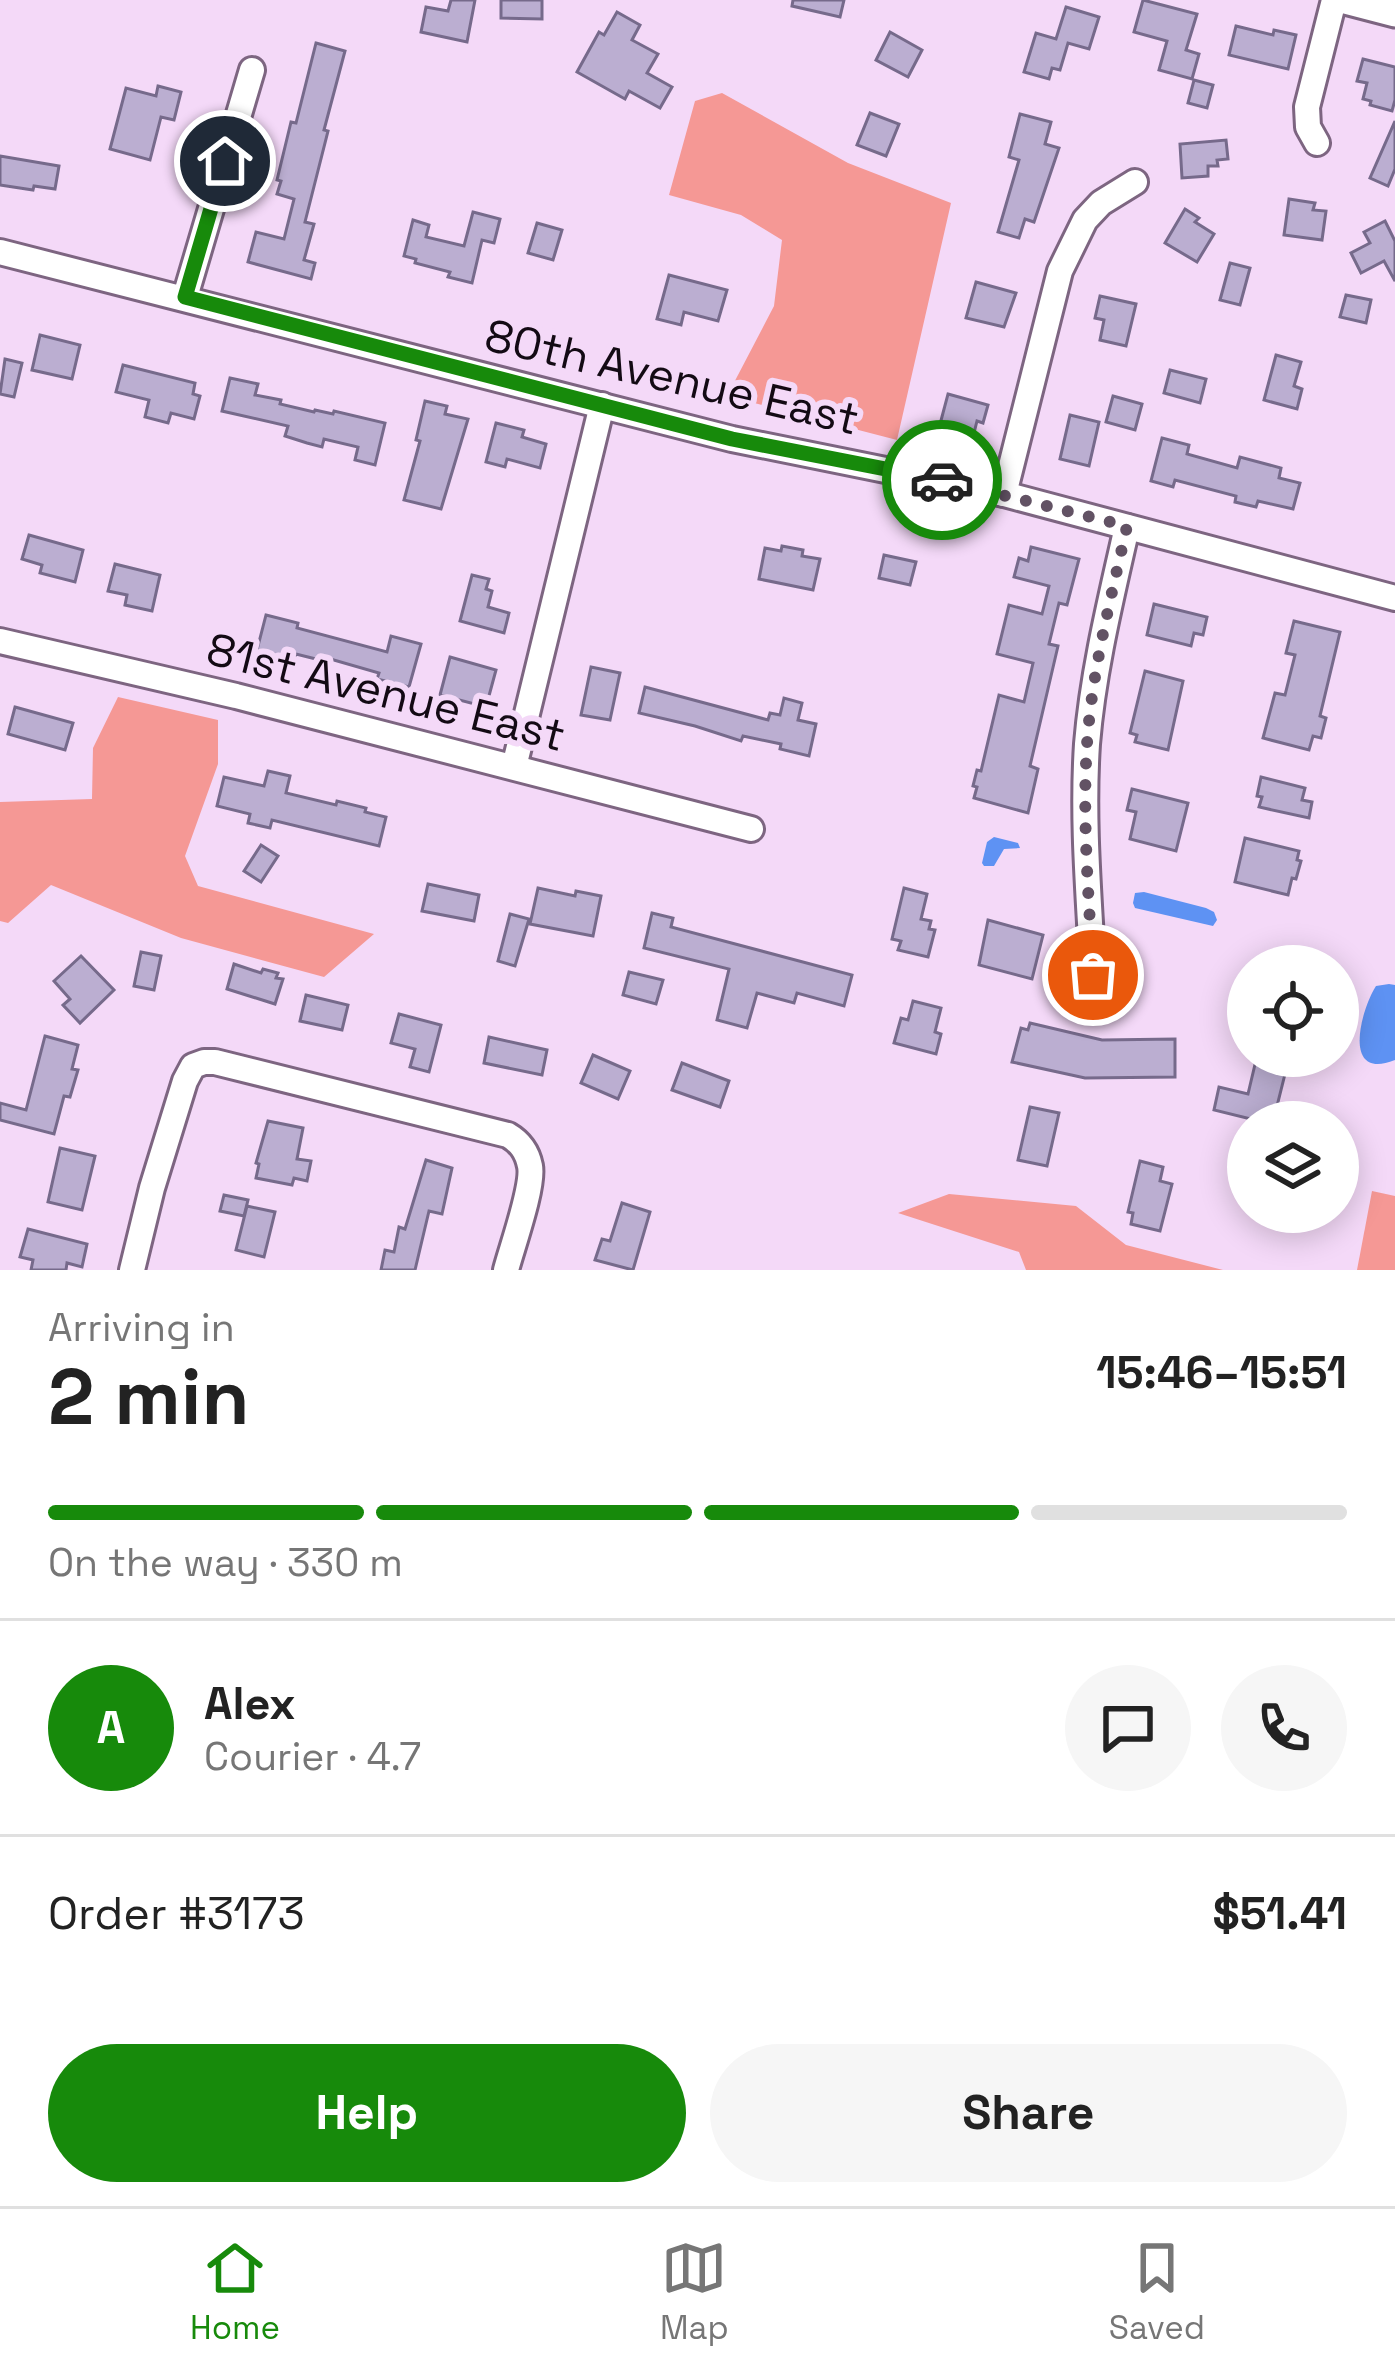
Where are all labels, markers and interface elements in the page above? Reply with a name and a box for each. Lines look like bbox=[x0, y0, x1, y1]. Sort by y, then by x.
pin bbox=[174, 110, 276, 212]
icon: home bbox=[192, 128, 258, 194]
street label: 80th Avenue East bbox=[480, 306, 864, 448]
courier bbox=[882, 420, 1002, 540]
icon: car bbox=[909, 447, 975, 513]
street label: 81st Avenue East bbox=[201, 620, 571, 764]
pin bbox=[1042, 924, 1144, 1026]
icon: bag bbox=[1060, 942, 1126, 1008]
map controls bbox=[1227, 945, 1359, 1233]
button: locate bbox=[1227, 945, 1359, 1077]
button: layers bbox=[1227, 1101, 1359, 1233]
text: Arriving in bbox=[48, 1303, 235, 1352]
text: 15:46–15:51 bbox=[1096, 1344, 1347, 1401]
text: 2 min bbox=[48, 1347, 250, 1447]
text: On the way · 330 m bbox=[48, 1538, 403, 1587]
button: chat bbox=[1065, 1665, 1191, 1791]
button: phone bbox=[1221, 1665, 1347, 1791]
text: Alex bbox=[204, 1675, 296, 1732]
text: A bbox=[97, 1699, 125, 1756]
text: Courier · 4.7 bbox=[204, 1732, 421, 1781]
text: Order #3173 bbox=[48, 1885, 305, 1942]
text: $51.41 bbox=[1213, 1885, 1347, 1942]
button: Help bbox=[48, 2044, 686, 2182]
button: Share bbox=[710, 2044, 1347, 2182]
tab: Home bbox=[190, 2235, 280, 2349]
tab: Map bbox=[660, 2235, 729, 2349]
tab: Saved bbox=[1109, 2235, 1205, 2349]

